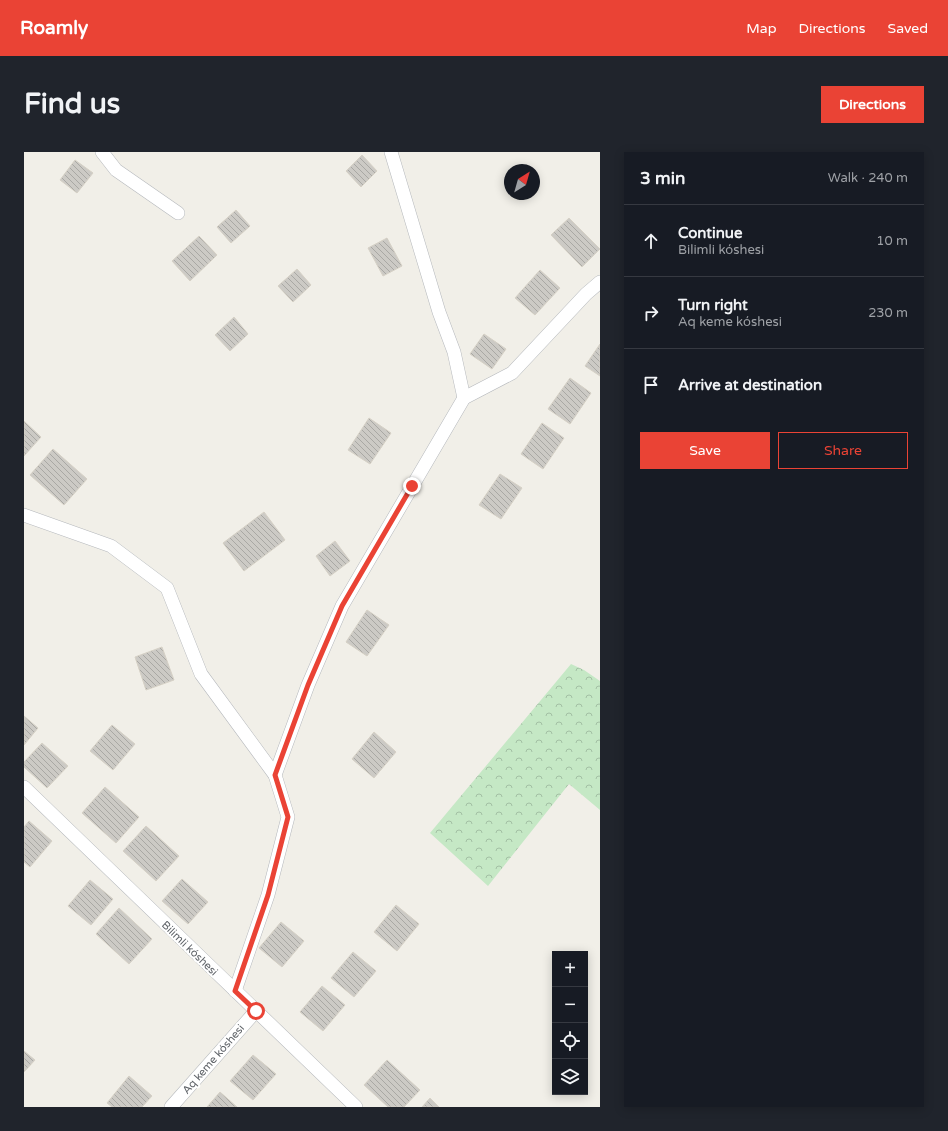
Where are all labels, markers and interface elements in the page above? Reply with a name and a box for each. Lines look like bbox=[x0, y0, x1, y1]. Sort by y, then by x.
text: Roamly bbox=[20, 17, 88, 39]
text: Map bbox=[746, 20, 777, 37]
text: Directions bbox=[799, 20, 866, 37]
text: Saved bbox=[888, 20, 928, 37]
button: Directions bbox=[821, 86, 924, 123]
text: Find us bbox=[24, 87, 120, 121]
north arrow bbox=[504, 164, 540, 200]
text: 3 min bbox=[640, 168, 685, 189]
text: Walk · 240 m bbox=[828, 170, 908, 186]
text: Continue bbox=[678, 224, 742, 242]
icon: ahead bbox=[640, 230, 662, 252]
text: 10 m bbox=[876, 233, 908, 249]
text: Bilimli kóshesi bbox=[678, 242, 764, 258]
text: Turn right bbox=[678, 296, 748, 314]
icon: right bbox=[640, 302, 662, 324]
text: 230 m bbox=[868, 305, 908, 321]
text: Aq keme kóshesi bbox=[678, 314, 782, 330]
icon: arrive bbox=[640, 374, 662, 396]
text: Arrive at destination bbox=[678, 376, 822, 394]
button: Save bbox=[640, 432, 770, 469]
button: Share bbox=[778, 432, 908, 469]
route end bbox=[403, 477, 421, 495]
street label: Bilimli kóshesi bbox=[159, 918, 220, 978]
map controls bbox=[552, 951, 588, 1095]
button: + bbox=[552, 951, 588, 987]
button: − bbox=[552, 987, 588, 1023]
route start bbox=[247, 1002, 265, 1020]
street label: Aq keme kóshesi bbox=[180, 1022, 247, 1097]
button: locate bbox=[552, 1023, 588, 1059]
button: layers bbox=[552, 1059, 588, 1095]

